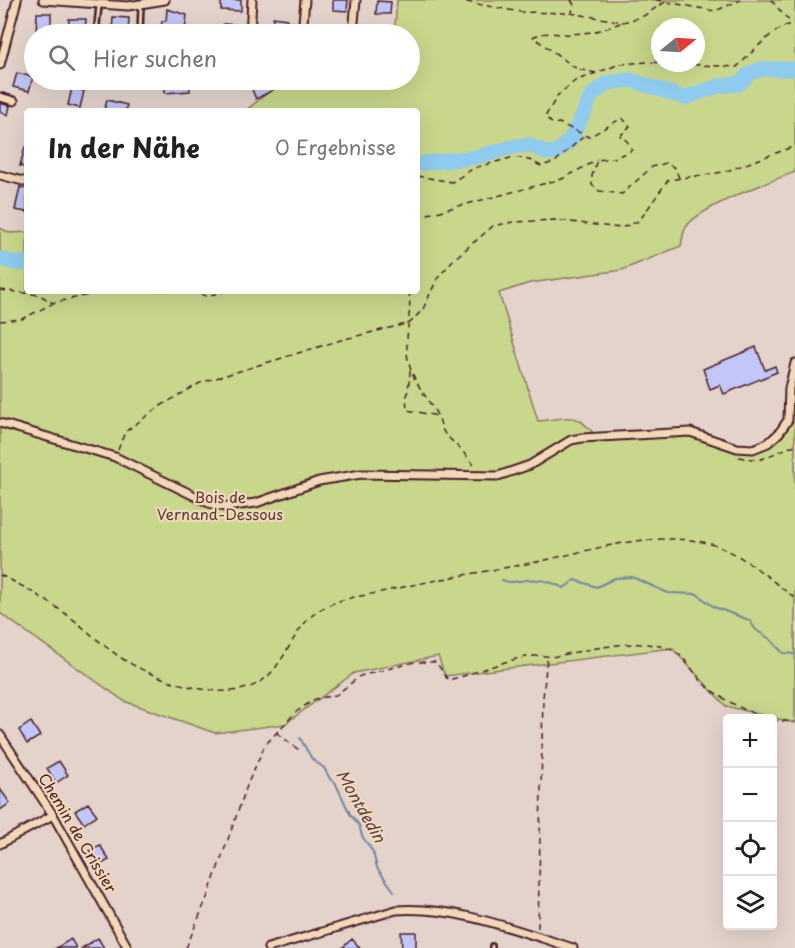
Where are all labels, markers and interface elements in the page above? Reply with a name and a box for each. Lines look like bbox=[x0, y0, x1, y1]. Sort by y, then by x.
north arrow bbox=[651, 18, 705, 72]
search box bbox=[24, 24, 420, 90]
icon: search bbox=[45, 41, 78, 74]
text: Hier suchen bbox=[93, 41, 217, 74]
text: In der Nähe bbox=[48, 128, 200, 167]
text: 0 Ergebnisse bbox=[275, 132, 396, 162]
park label: Bois de Vernand-Dessous bbox=[157, 485, 283, 525]
map controls bbox=[723, 714, 777, 930]
button: + bbox=[723, 714, 777, 768]
water label: Montdedin bbox=[331, 765, 393, 848]
street label: Chemin de Crissier bbox=[33, 768, 123, 896]
button: − bbox=[723, 768, 777, 822]
button: locate bbox=[723, 822, 777, 876]
button: layers bbox=[723, 876, 777, 930]

